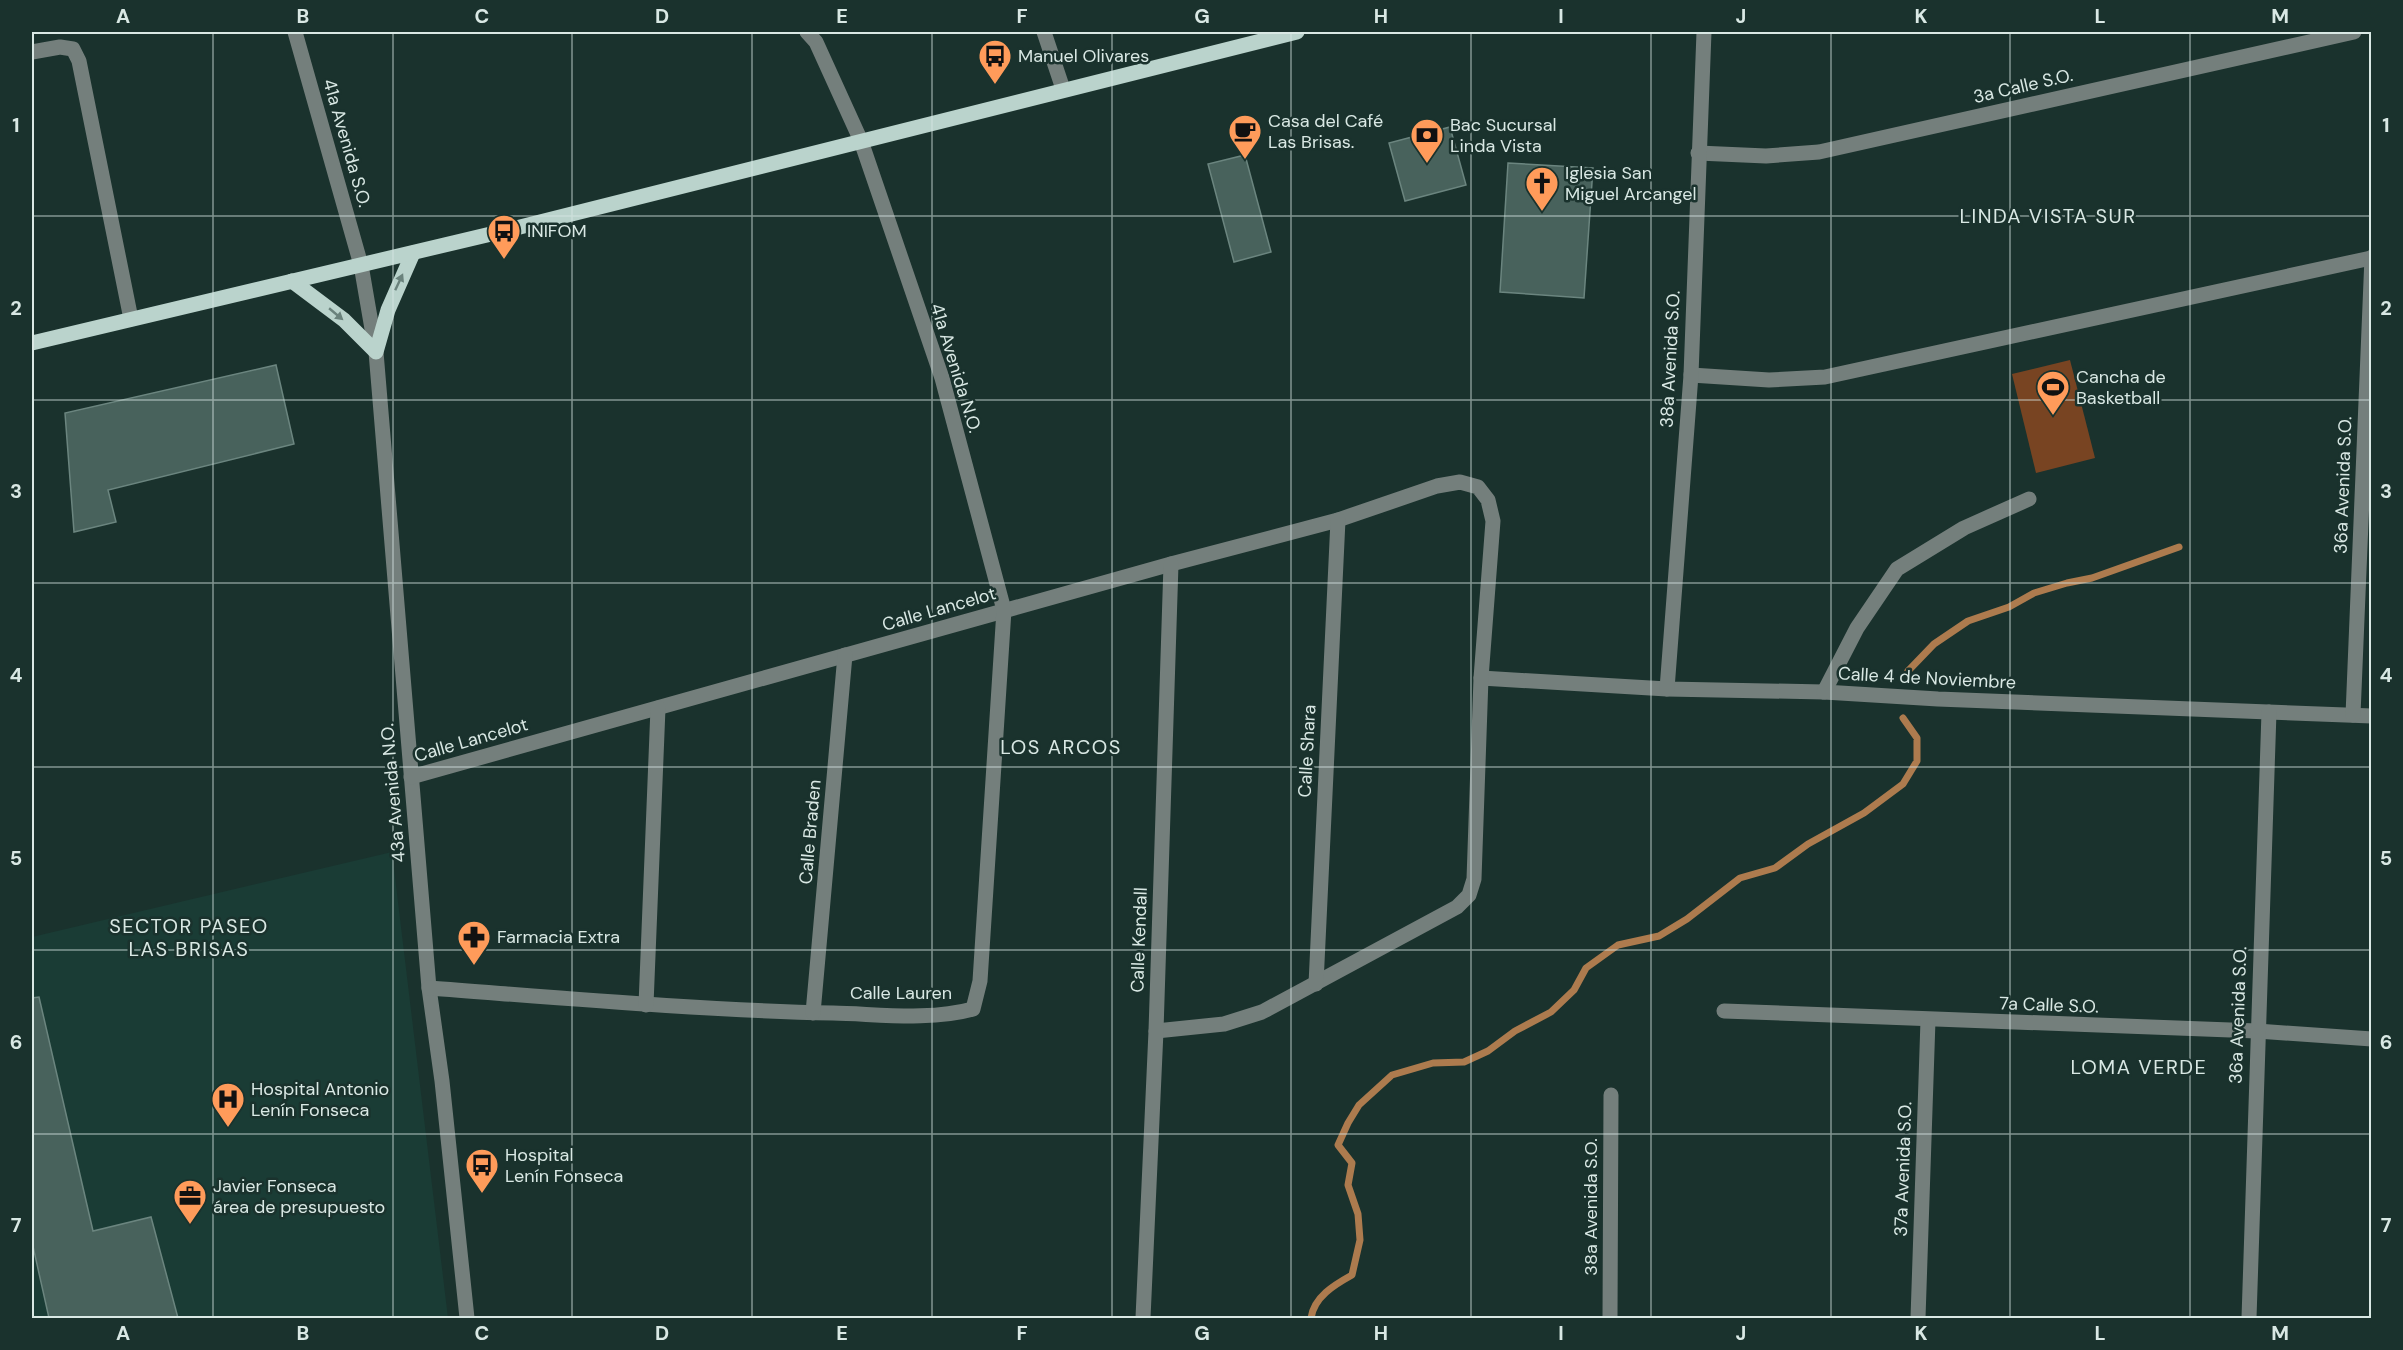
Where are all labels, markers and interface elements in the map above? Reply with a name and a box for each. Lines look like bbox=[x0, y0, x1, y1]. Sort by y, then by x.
text: A bbox=[116, 3, 130, 29]
text: B bbox=[297, 3, 309, 29]
text: C bbox=[475, 3, 489, 29]
text: D bbox=[655, 3, 669, 29]
text: E bbox=[836, 3, 848, 29]
text: F bbox=[1016, 3, 1028, 29]
text: G bbox=[1194, 3, 1210, 29]
text: H bbox=[1374, 3, 1388, 29]
text: I bbox=[1558, 3, 1564, 29]
text: J bbox=[1736, 3, 1746, 29]
text: K bbox=[1914, 3, 1928, 29]
text: L bbox=[2094, 3, 2106, 29]
text: M bbox=[2271, 3, 2289, 29]
bus stop icon: Manuel Olivares bbox=[977, 38, 1013, 85]
place label: Manuel Olivares bbox=[1018, 44, 1149, 68]
street label: 3a Calle S.O. bbox=[1971, 63, 2075, 109]
street label: 41a Avenida S.O. bbox=[317, 76, 377, 210]
place label: Casa del Café Las Brisas. bbox=[1268, 109, 1383, 154]
text: 1 bbox=[12, 112, 20, 138]
text: 1 bbox=[2382, 112, 2390, 138]
cafe icon: Casa del Café Las Brisas. bbox=[1227, 113, 1263, 160]
place label: Bac Sucursal Linda Vista bbox=[1450, 113, 1557, 158]
bank icon: Bac Sucursal Linda Vista bbox=[1409, 117, 1445, 164]
place label: Iglesia San Miguel Arcangel bbox=[1565, 161, 1696, 206]
church icon: Iglesia San Miguel Arcangel bbox=[1524, 165, 1560, 212]
district label: LINDA VISTA SUR bbox=[1959, 203, 2137, 229]
bus stop icon: INIFOM bbox=[486, 213, 522, 260]
place label: INIFOM bbox=[527, 219, 587, 243]
one-way arrow bbox=[395, 273, 404, 290]
street label: 38a Avenida S.O. bbox=[1654, 290, 1686, 428]
text: 2 bbox=[10, 295, 22, 321]
text: 2 bbox=[2380, 295, 2392, 321]
street label: 41a Avenida N.O. bbox=[925, 300, 987, 436]
one-way arrow bbox=[328, 307, 344, 320]
place label: Cancha de Basketball bbox=[2076, 365, 2166, 410]
sports icon: Cancha de Basketball bbox=[2035, 369, 2071, 416]
street label: 36a Avenida S.O. bbox=[2329, 416, 2357, 554]
text: 3 bbox=[10, 478, 22, 504]
text: 3 bbox=[2380, 478, 2392, 504]
street label: Calle Lancelot bbox=[879, 581, 999, 637]
street label: Calle 4 de Noviembre bbox=[1837, 661, 2017, 695]
text: 4 bbox=[10, 662, 23, 688]
text: 4 bbox=[2380, 662, 2393, 688]
street label: Calle Shara bbox=[1293, 704, 1321, 798]
street label: Calle Lancelot bbox=[411, 712, 531, 768]
street label: 43a Avenida N.O. bbox=[375, 723, 411, 863]
district label: LOS ARCOS bbox=[1000, 734, 1122, 760]
street label: Calle Braden bbox=[793, 779, 827, 885]
text: 5 bbox=[10, 845, 22, 871]
text: 5 bbox=[2380, 845, 2392, 871]
street label: Calle Kendall bbox=[1125, 887, 1153, 993]
district label: SECTOR PASEO LAS BRISAS bbox=[109, 913, 269, 962]
pharmacy icon: Farmacia Extra bbox=[456, 919, 492, 966]
place label: Farmacia Extra bbox=[497, 925, 620, 949]
street label: 36a Avenida S.O. bbox=[2224, 946, 2252, 1084]
street label: Calle Lauren bbox=[850, 981, 952, 1005]
street label: 7a Calle S.O. bbox=[1999, 991, 2099, 1019]
text: 6 bbox=[10, 1029, 22, 1055]
text: 6 bbox=[2380, 1029, 2392, 1055]
district label: LOMA VERDE bbox=[2071, 1054, 2207, 1080]
place label: Hospital Antonio Lenín Fonseca bbox=[251, 1077, 389, 1122]
hospital icon: Hospital Antonio Lenín Fonseca bbox=[210, 1081, 246, 1128]
street label: 37a Avenida S.O. bbox=[1889, 1101, 1917, 1237]
street label: 38a Avenida S.O. bbox=[1579, 1138, 1603, 1276]
place label: Hospital Lenín Fonseca bbox=[505, 1143, 623, 1188]
bus stop icon: Hospital Lenín Fonseca bbox=[464, 1147, 500, 1194]
place label: Javier Fonseca área de presupuesto bbox=[213, 1174, 385, 1219]
office icon: Javier Fonseca área de presupuesto bbox=[172, 1178, 208, 1225]
text: 7 bbox=[11, 1212, 22, 1238]
text: 7 bbox=[2381, 1212, 2392, 1238]
text: A bbox=[116, 1320, 130, 1346]
text: B bbox=[297, 1320, 309, 1346]
text: C bbox=[475, 1320, 489, 1346]
text: D bbox=[655, 1320, 669, 1346]
text: E bbox=[836, 1320, 848, 1346]
text: F bbox=[1016, 1320, 1028, 1346]
text: G bbox=[1194, 1320, 1210, 1346]
text: H bbox=[1374, 1320, 1388, 1346]
text: I bbox=[1558, 1320, 1564, 1346]
text: J bbox=[1736, 1320, 1746, 1346]
text: K bbox=[1914, 1320, 1928, 1346]
text: L bbox=[2094, 1320, 2106, 1346]
text: M bbox=[2271, 1320, 2289, 1346]

